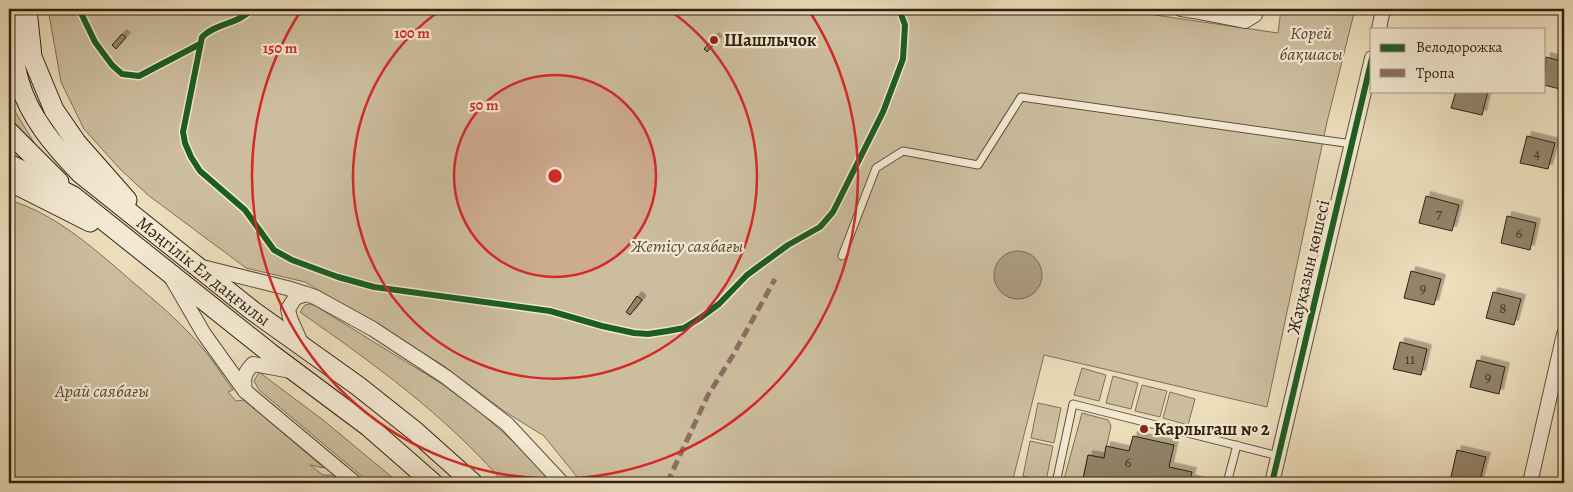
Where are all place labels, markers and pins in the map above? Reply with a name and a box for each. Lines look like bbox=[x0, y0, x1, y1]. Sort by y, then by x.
place label: Шашлычок bbox=[724, 28, 817, 52]
marker: Шашлычок bbox=[708, 34, 720, 46]
centre of rings bbox=[546, 167, 564, 185]
place label: Карлыгаш № 2 bbox=[1154, 417, 1270, 441]
marker: Карлыгаш № 2 bbox=[1138, 423, 1150, 435]

